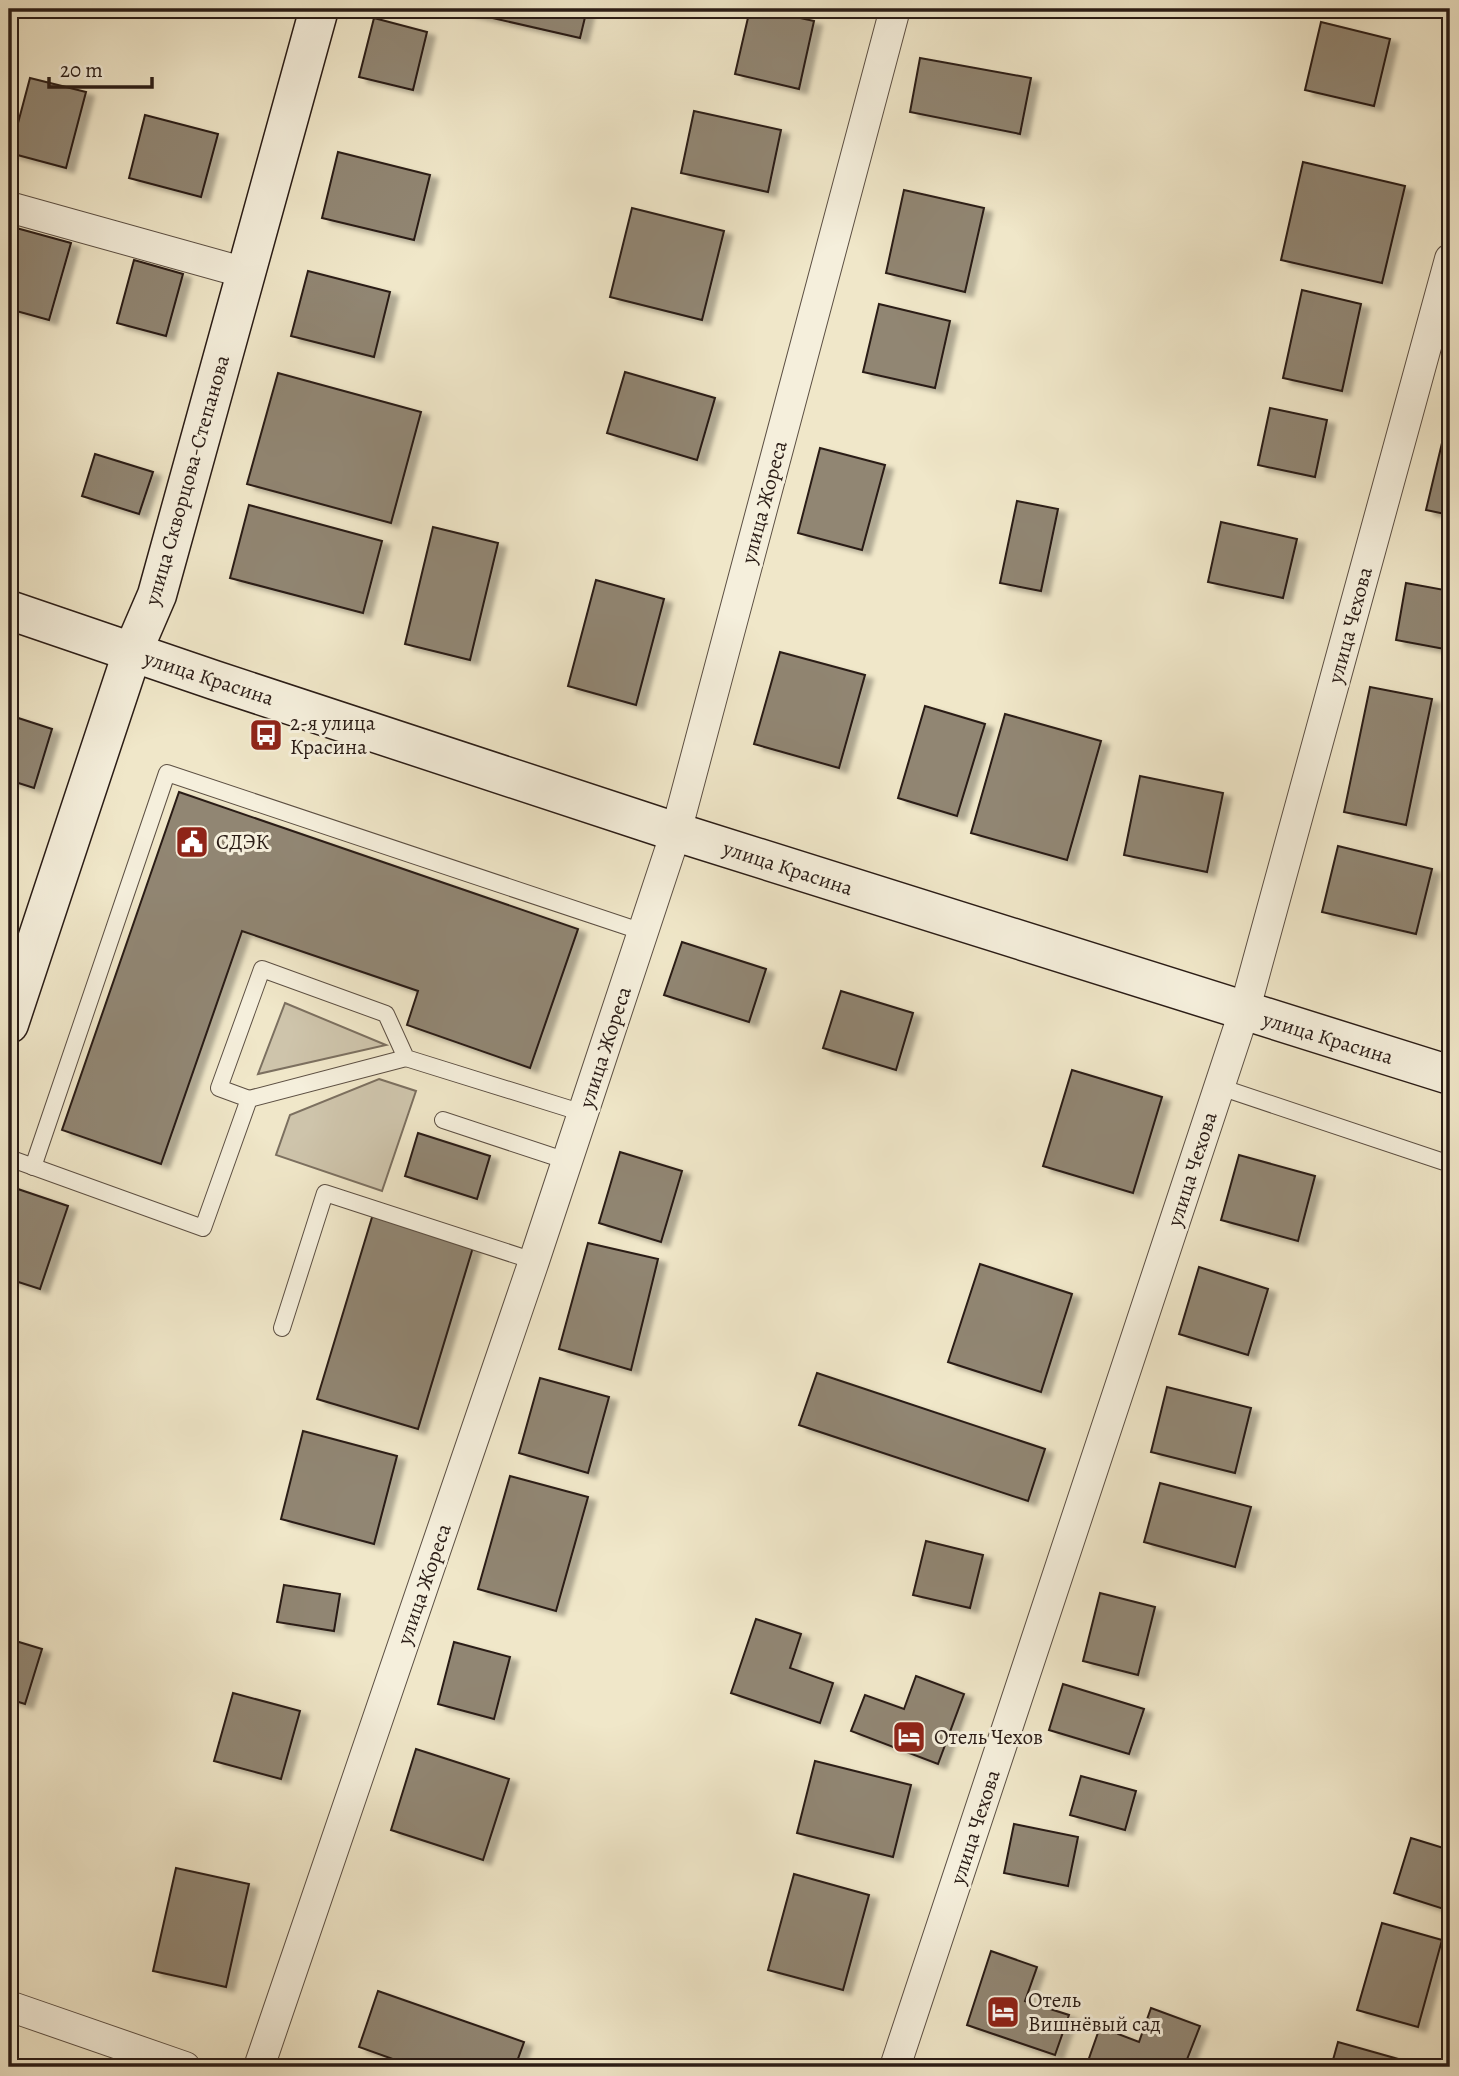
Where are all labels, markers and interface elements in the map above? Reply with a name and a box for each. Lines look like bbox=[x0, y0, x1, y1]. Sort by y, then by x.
scale bar bbox=[49, 46, 152, 90]
text: 20 m bbox=[60, 56, 103, 84]
street label: улица Скворцова-Степанова bbox=[138, 351, 236, 609]
street label: улица Жореса bbox=[734, 437, 794, 568]
street label: улица Чехова bbox=[1321, 563, 1379, 687]
street label: улица Красина bbox=[140, 644, 278, 712]
place label: 2-я улица Красина bbox=[290, 709, 376, 761]
bus stop icon: 2-я улица Красина bbox=[247, 716, 285, 754]
public building icon: СДЭК bbox=[173, 823, 211, 861]
place label: СДЭК bbox=[216, 828, 270, 856]
street label: улица Красина bbox=[719, 834, 857, 902]
street label: улица Жореса bbox=[572, 982, 638, 1112]
street label: улица Красина bbox=[1259, 1005, 1397, 1071]
street label: улица Чехова bbox=[1160, 1108, 1224, 1231]
street label: улица Жореса bbox=[390, 1520, 458, 1649]
hotel icon: Отель Чехов bbox=[890, 1718, 928, 1756]
place label: Отель Чехов bbox=[934, 1723, 1043, 1751]
street label: улица Чехова bbox=[943, 1766, 1007, 1889]
place label: Отель Вишнёвый сад bbox=[1028, 1986, 1161, 2038]
hotel icon: Отель Вишнёвый сад bbox=[984, 1993, 1022, 2031]

